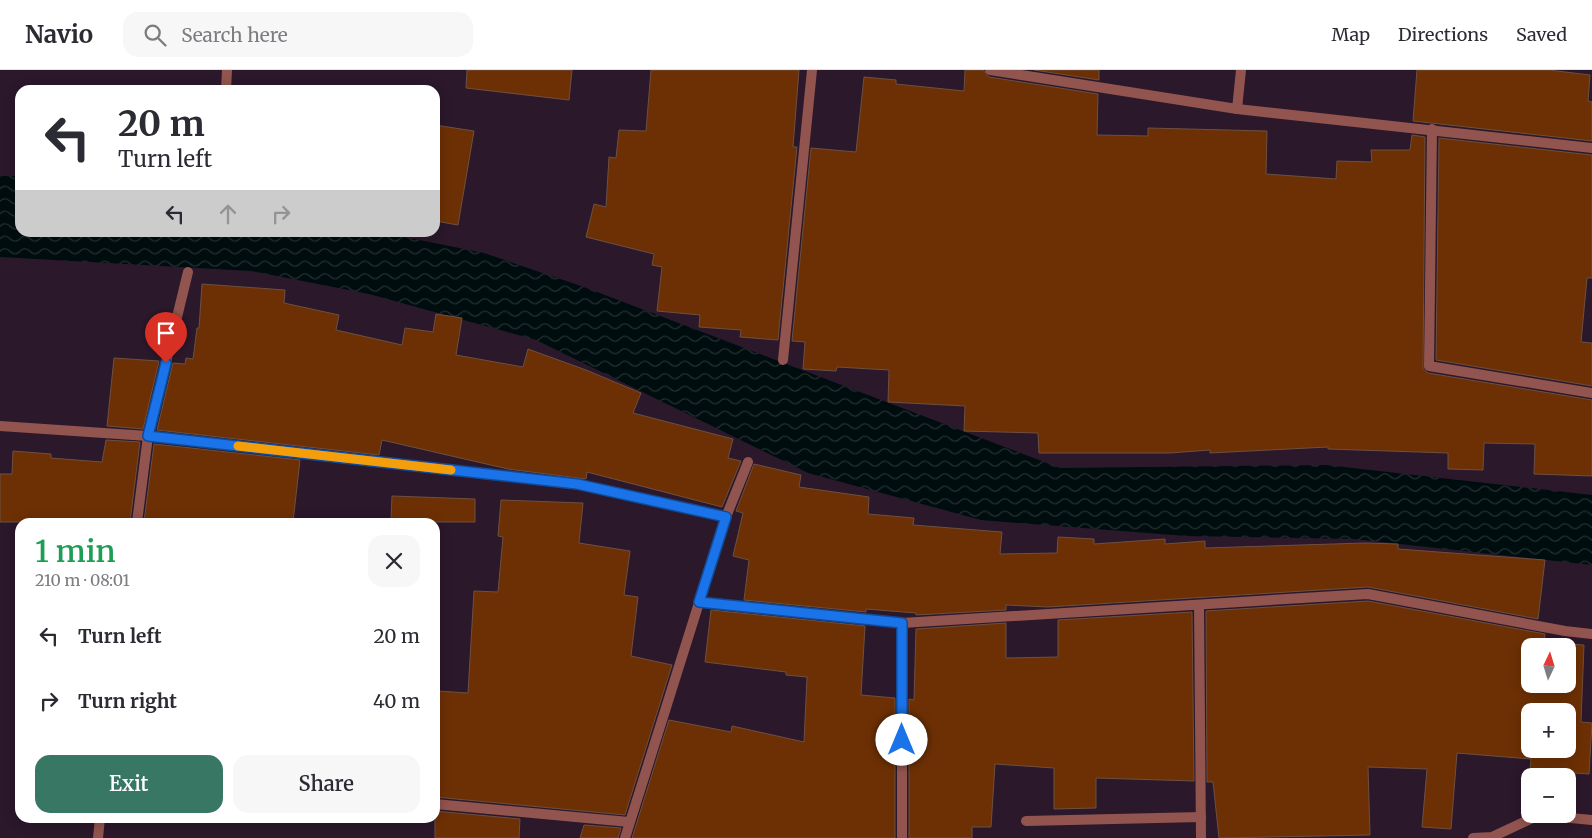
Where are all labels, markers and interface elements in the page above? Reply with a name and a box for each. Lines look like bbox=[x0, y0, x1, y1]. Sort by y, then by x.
search box bbox=[123, 12, 473, 57]
text: Navio bbox=[25, 19, 93, 50]
icon: search bbox=[141, 21, 169, 49]
text: Search here bbox=[181, 23, 288, 47]
text: Map bbox=[1332, 23, 1370, 46]
text: Directions bbox=[1398, 23, 1488, 46]
text: Saved bbox=[1516, 23, 1567, 46]
text: 20 m bbox=[118, 102, 205, 146]
icon: left bbox=[35, 105, 100, 170]
text: Turn left bbox=[118, 145, 212, 173]
icon: left bbox=[161, 200, 189, 228]
icon: ahead bbox=[214, 200, 242, 228]
icon: right bbox=[267, 200, 295, 228]
pin bbox=[145, 312, 187, 363]
icon: arrive bbox=[152, 319, 180, 347]
text: 1 min bbox=[35, 532, 116, 570]
button: close bbox=[368, 535, 420, 587]
text: 210 m · 08:01 bbox=[35, 570, 130, 590]
icon: left bbox=[35, 622, 63, 650]
text: Turn left bbox=[78, 624, 162, 648]
text: 20 m bbox=[373, 624, 420, 648]
north arrow bbox=[1521, 638, 1576, 692]
map controls bbox=[1521, 638, 1576, 823]
icon: right bbox=[35, 687, 63, 715]
text: Turn right bbox=[78, 689, 177, 713]
text: 40 m bbox=[373, 689, 420, 713]
button: + bbox=[1521, 703, 1576, 758]
position arrow bbox=[875, 713, 927, 765]
button: Exit bbox=[35, 755, 223, 813]
button: Share bbox=[233, 755, 420, 813]
button: − bbox=[1521, 768, 1576, 823]

